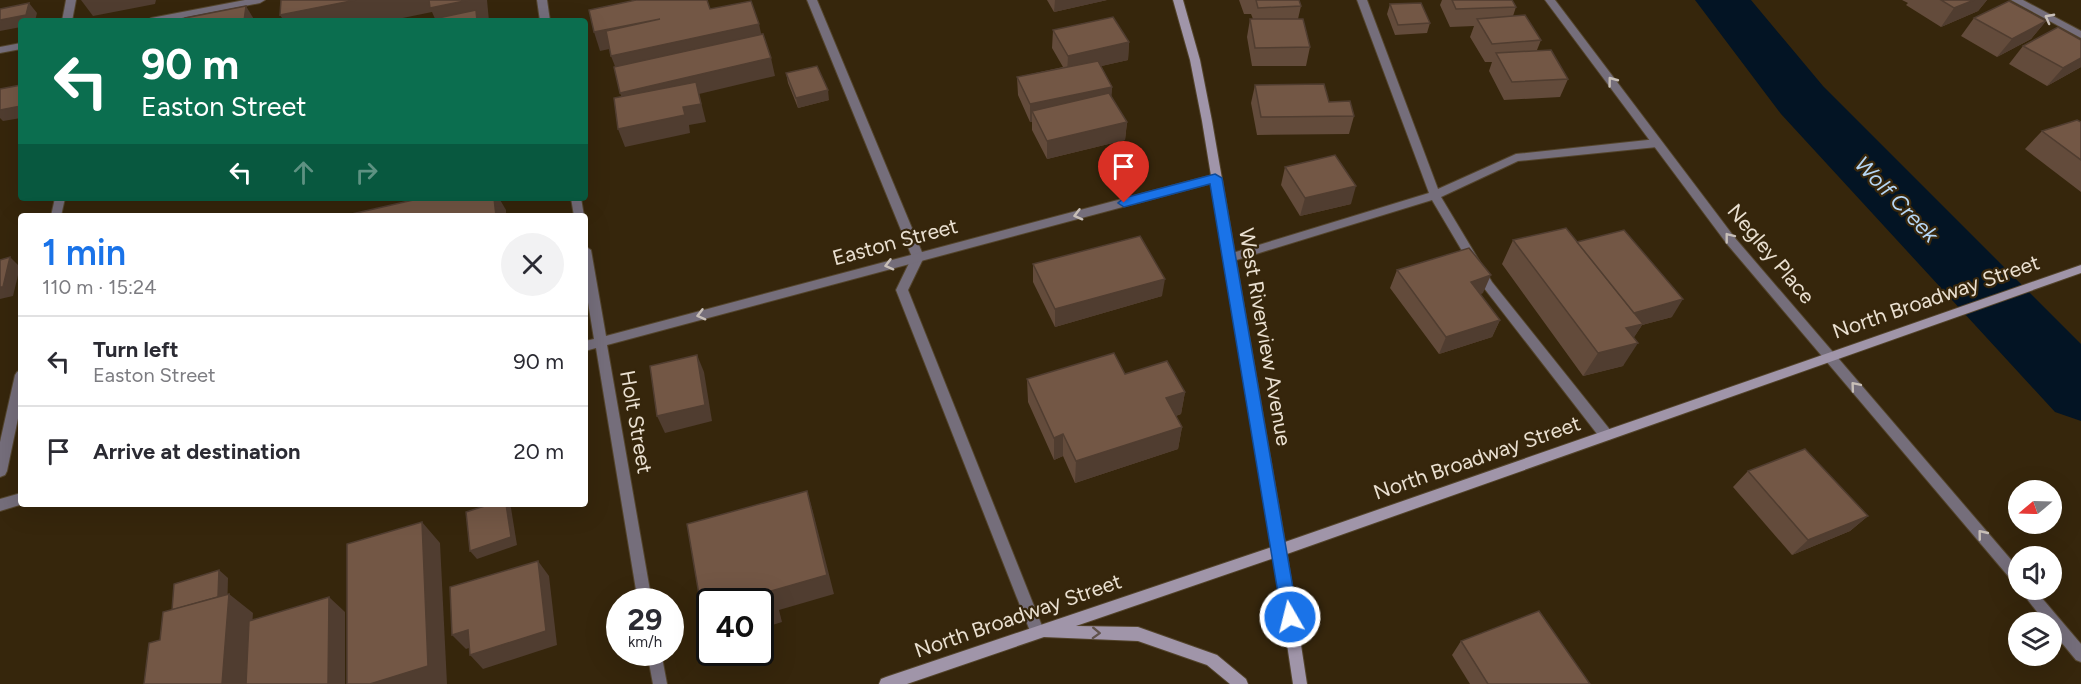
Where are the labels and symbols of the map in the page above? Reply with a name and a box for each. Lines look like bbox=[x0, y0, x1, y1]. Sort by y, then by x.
one-way arrow bbox=[2044, 13, 2055, 25]
one-way arrow bbox=[1608, 77, 1619, 88]
pin bbox=[1098, 141, 1149, 203]
water label: Wolf Creek bbox=[1849, 151, 1945, 249]
street label: Negley Place bbox=[1722, 199, 1820, 309]
one-way arrow bbox=[1073, 208, 1084, 220]
street label: Easton Street bbox=[829, 213, 960, 270]
street label: West Riverview Avenue bbox=[1234, 226, 1297, 448]
one-way arrow bbox=[1725, 233, 1736, 244]
street label: North Broadway Street bbox=[1829, 249, 2043, 344]
one-way arrow bbox=[884, 258, 895, 270]
one-way arrow bbox=[696, 308, 707, 320]
street label: Holt Street bbox=[615, 368, 658, 476]
one-way arrow bbox=[1851, 382, 1862, 393]
street label: North Broadway Street bbox=[1370, 410, 1584, 505]
north arrow bbox=[2008, 480, 2062, 534]
one-way arrow bbox=[1978, 530, 1989, 541]
street label: North Broadway Street bbox=[911, 568, 1125, 663]
position arrow bbox=[1258, 585, 1322, 649]
speed limit sign: 40 bbox=[696, 588, 774, 666]
one-way arrow bbox=[1091, 627, 1100, 639]

